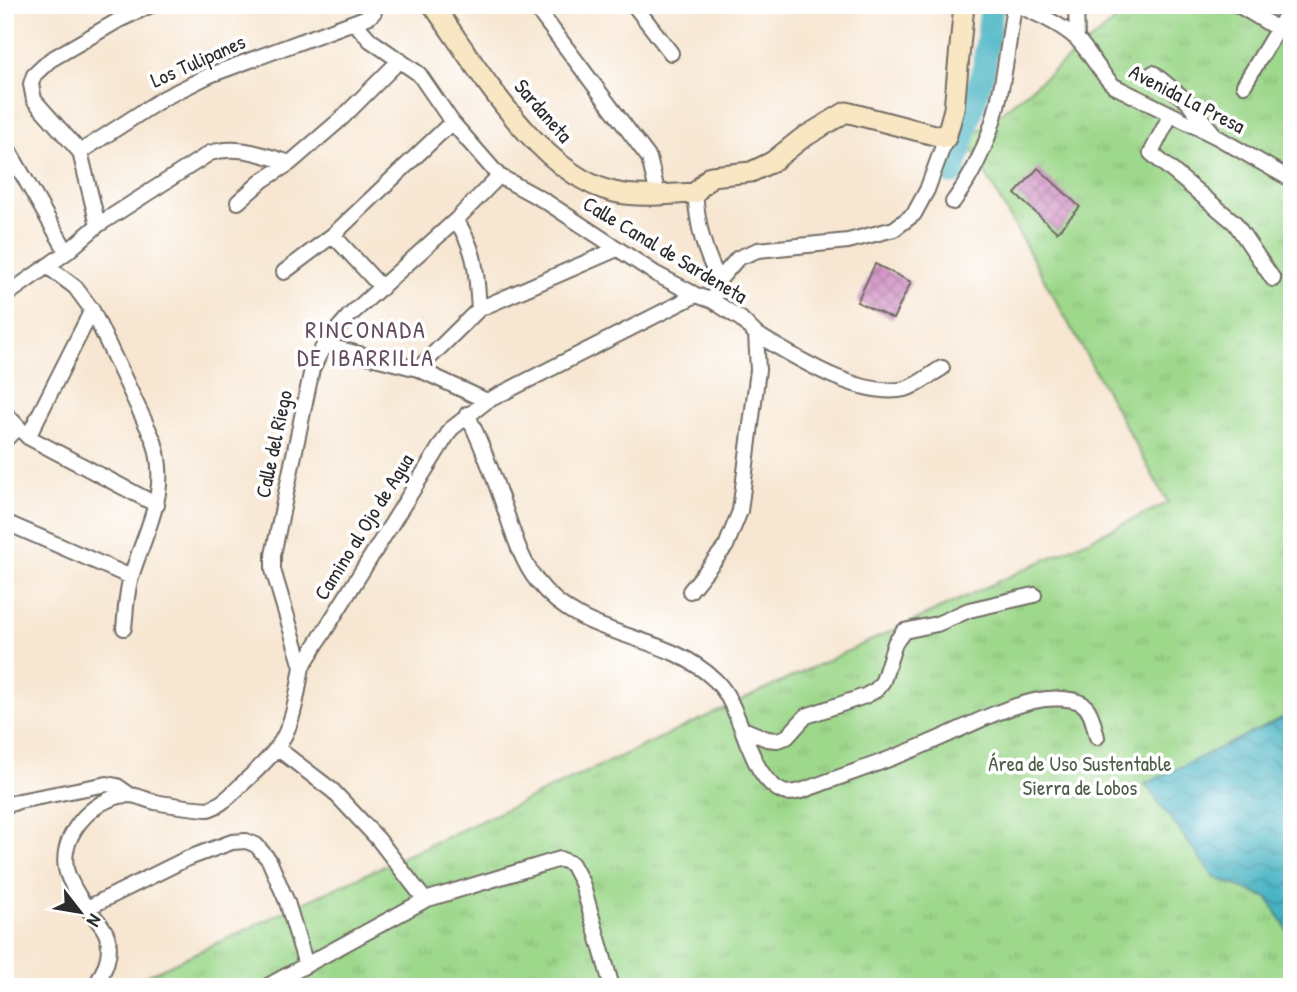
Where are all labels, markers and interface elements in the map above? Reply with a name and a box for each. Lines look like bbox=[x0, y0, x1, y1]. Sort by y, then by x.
street label: Los Tulipanes bbox=[146, 27, 250, 94]
street label: Avenida La Presa bbox=[1124, 57, 1250, 140]
street label: Sardaneta bbox=[508, 73, 579, 149]
street label: Calle Canal de Sardeneta bbox=[578, 189, 753, 310]
district label: RINCONADA DE IBARRILLA bbox=[297, 313, 435, 373]
street label: Calle del Riego bbox=[248, 387, 299, 500]
street label: Camino al Ojo de Agua bbox=[307, 448, 420, 606]
park label: Área de Uso Sustentable Sierra de Lobos bbox=[988, 749, 1172, 802]
north arrow bbox=[46, 876, 116, 946]
text: N bbox=[81, 910, 108, 932]

